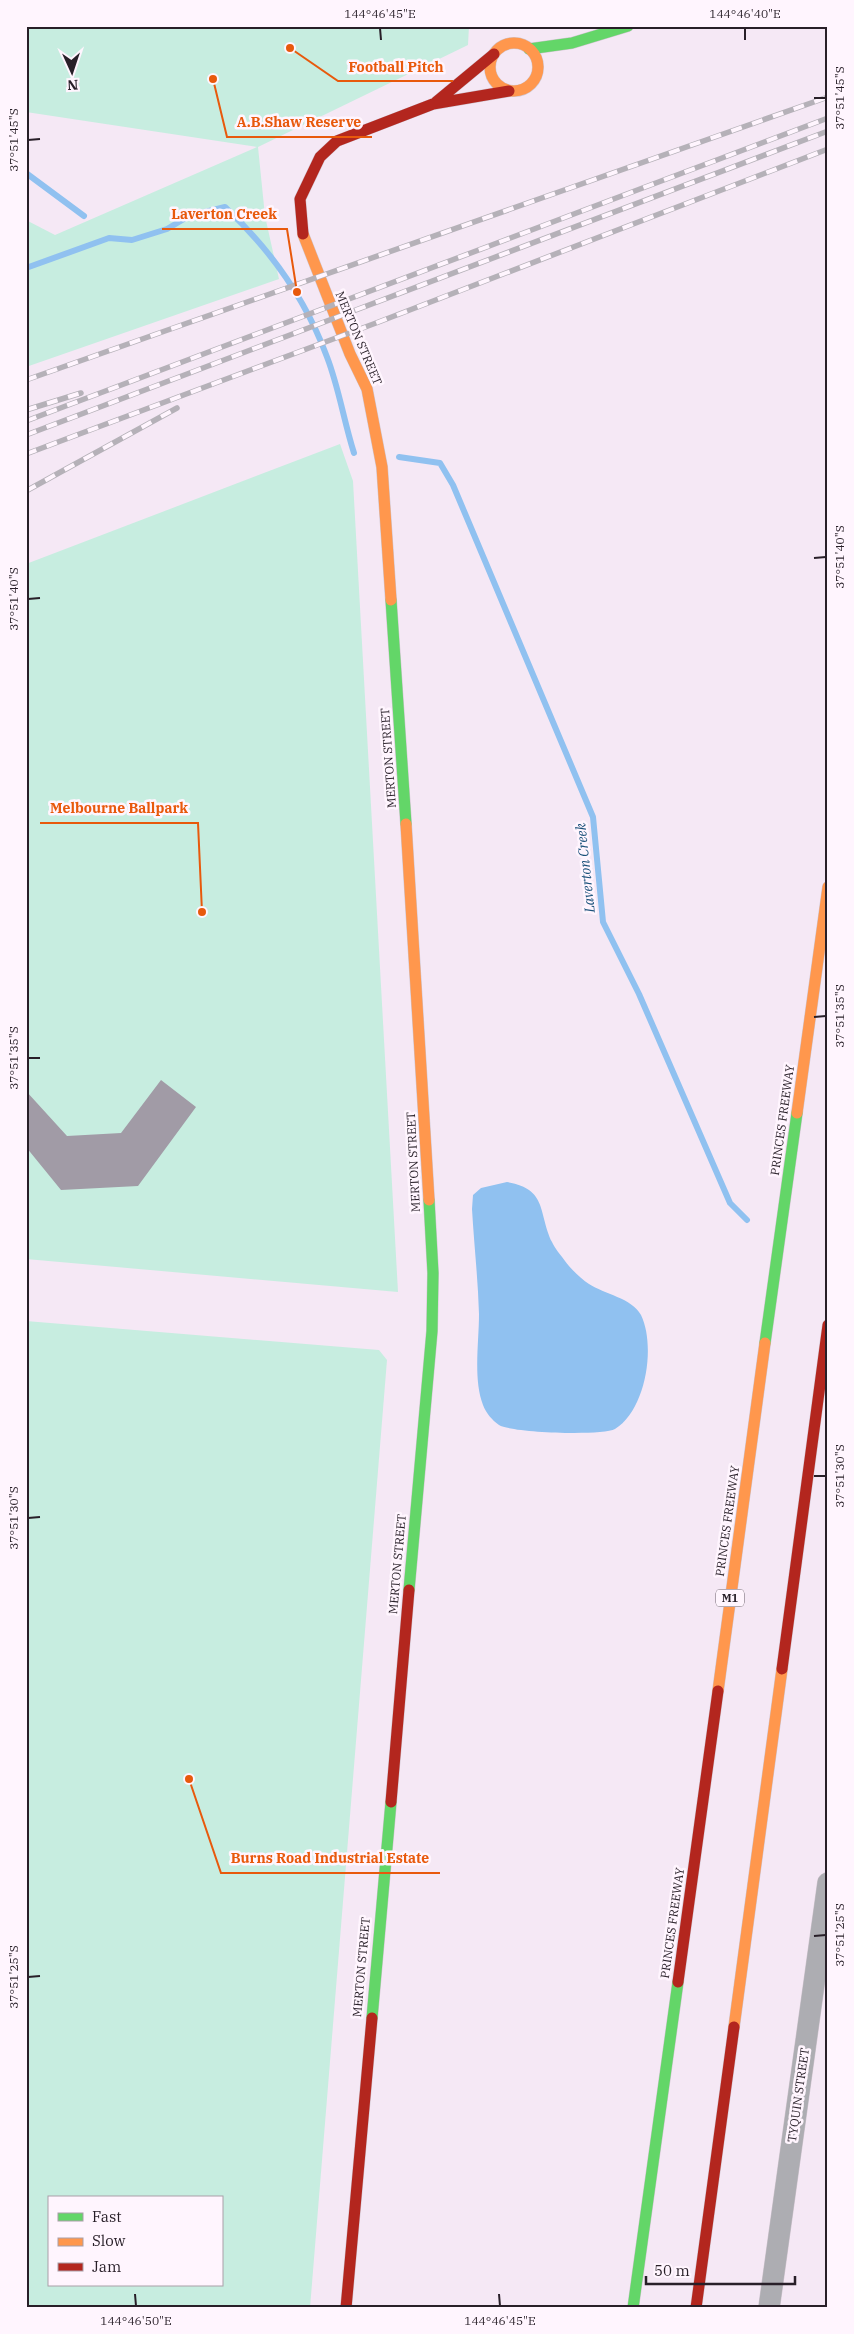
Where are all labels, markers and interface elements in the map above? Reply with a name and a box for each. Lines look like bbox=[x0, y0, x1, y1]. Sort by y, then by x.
text: 144°46'45"E bbox=[344, 6, 416, 21]
text: 144°46'40"E bbox=[709, 6, 781, 21]
north arrow bbox=[48, 48, 98, 98]
callout: Football Pitch bbox=[338, 52, 453, 81]
text: Football Pitch bbox=[348, 58, 444, 76]
text: 37°51'45"S bbox=[832, 66, 847, 130]
text: N bbox=[67, 76, 79, 94]
text: 37°51'45"S bbox=[6, 108, 21, 172]
callout: A.B.Shaw Reserve bbox=[227, 108, 372, 137]
text: A.B.Shaw Reserve bbox=[237, 113, 361, 131]
callout: Laverton Creek bbox=[162, 200, 287, 229]
text: Laverton Creek bbox=[171, 205, 277, 223]
street label: MERTON STREET bbox=[332, 289, 386, 387]
text: 37°51'40"S bbox=[832, 525, 847, 589]
text: 37°51'40"S bbox=[6, 567, 21, 631]
street label: MERTON STREET bbox=[377, 707, 399, 809]
callout: Melbourne Ballpark bbox=[40, 794, 198, 823]
text: Melbourne Ballpark bbox=[50, 799, 188, 817]
water label: Laverton Creek bbox=[571, 822, 599, 915]
text: 37°51'35"S bbox=[832, 984, 847, 1048]
text: 37°51'35"S bbox=[6, 1026, 21, 1090]
street label: PRINCES FREEWAY bbox=[767, 1063, 797, 1176]
street label: MERTON STREET bbox=[403, 1111, 423, 1213]
text: 37°51'30"S bbox=[832, 1444, 847, 1508]
street label: PRINCES FREEWAY bbox=[712, 1464, 742, 1577]
text: 37°51'30"S bbox=[6, 1486, 21, 1550]
street label: MERTON STREET bbox=[385, 1513, 409, 1615]
road number: M1 bbox=[716, 1590, 744, 1606]
callout: Burns Road Industrial Estate bbox=[221, 1844, 440, 1873]
text: Burns Road Industrial Estate bbox=[231, 1849, 429, 1867]
street label: PRINCES FREEWAY bbox=[657, 1866, 687, 1979]
text: 37°51'25"S bbox=[832, 1903, 847, 1967]
street label: MERTON STREET bbox=[349, 1916, 373, 2018]
text: 37°51'25"S bbox=[6, 1945, 21, 2009]
street label: TYQUIN STREET bbox=[784, 2047, 812, 2143]
legend bbox=[48, 2196, 222, 2286]
text: Fast bbox=[92, 2207, 122, 2226]
text: Slow bbox=[92, 2231, 126, 2250]
scale bar bbox=[646, 2254, 795, 2286]
text: Jam bbox=[92, 2257, 121, 2276]
text: 50 m bbox=[654, 2261, 690, 2280]
text: 144°46'50"E bbox=[100, 2313, 172, 2328]
text: 144°46'45"E bbox=[464, 2313, 536, 2328]

